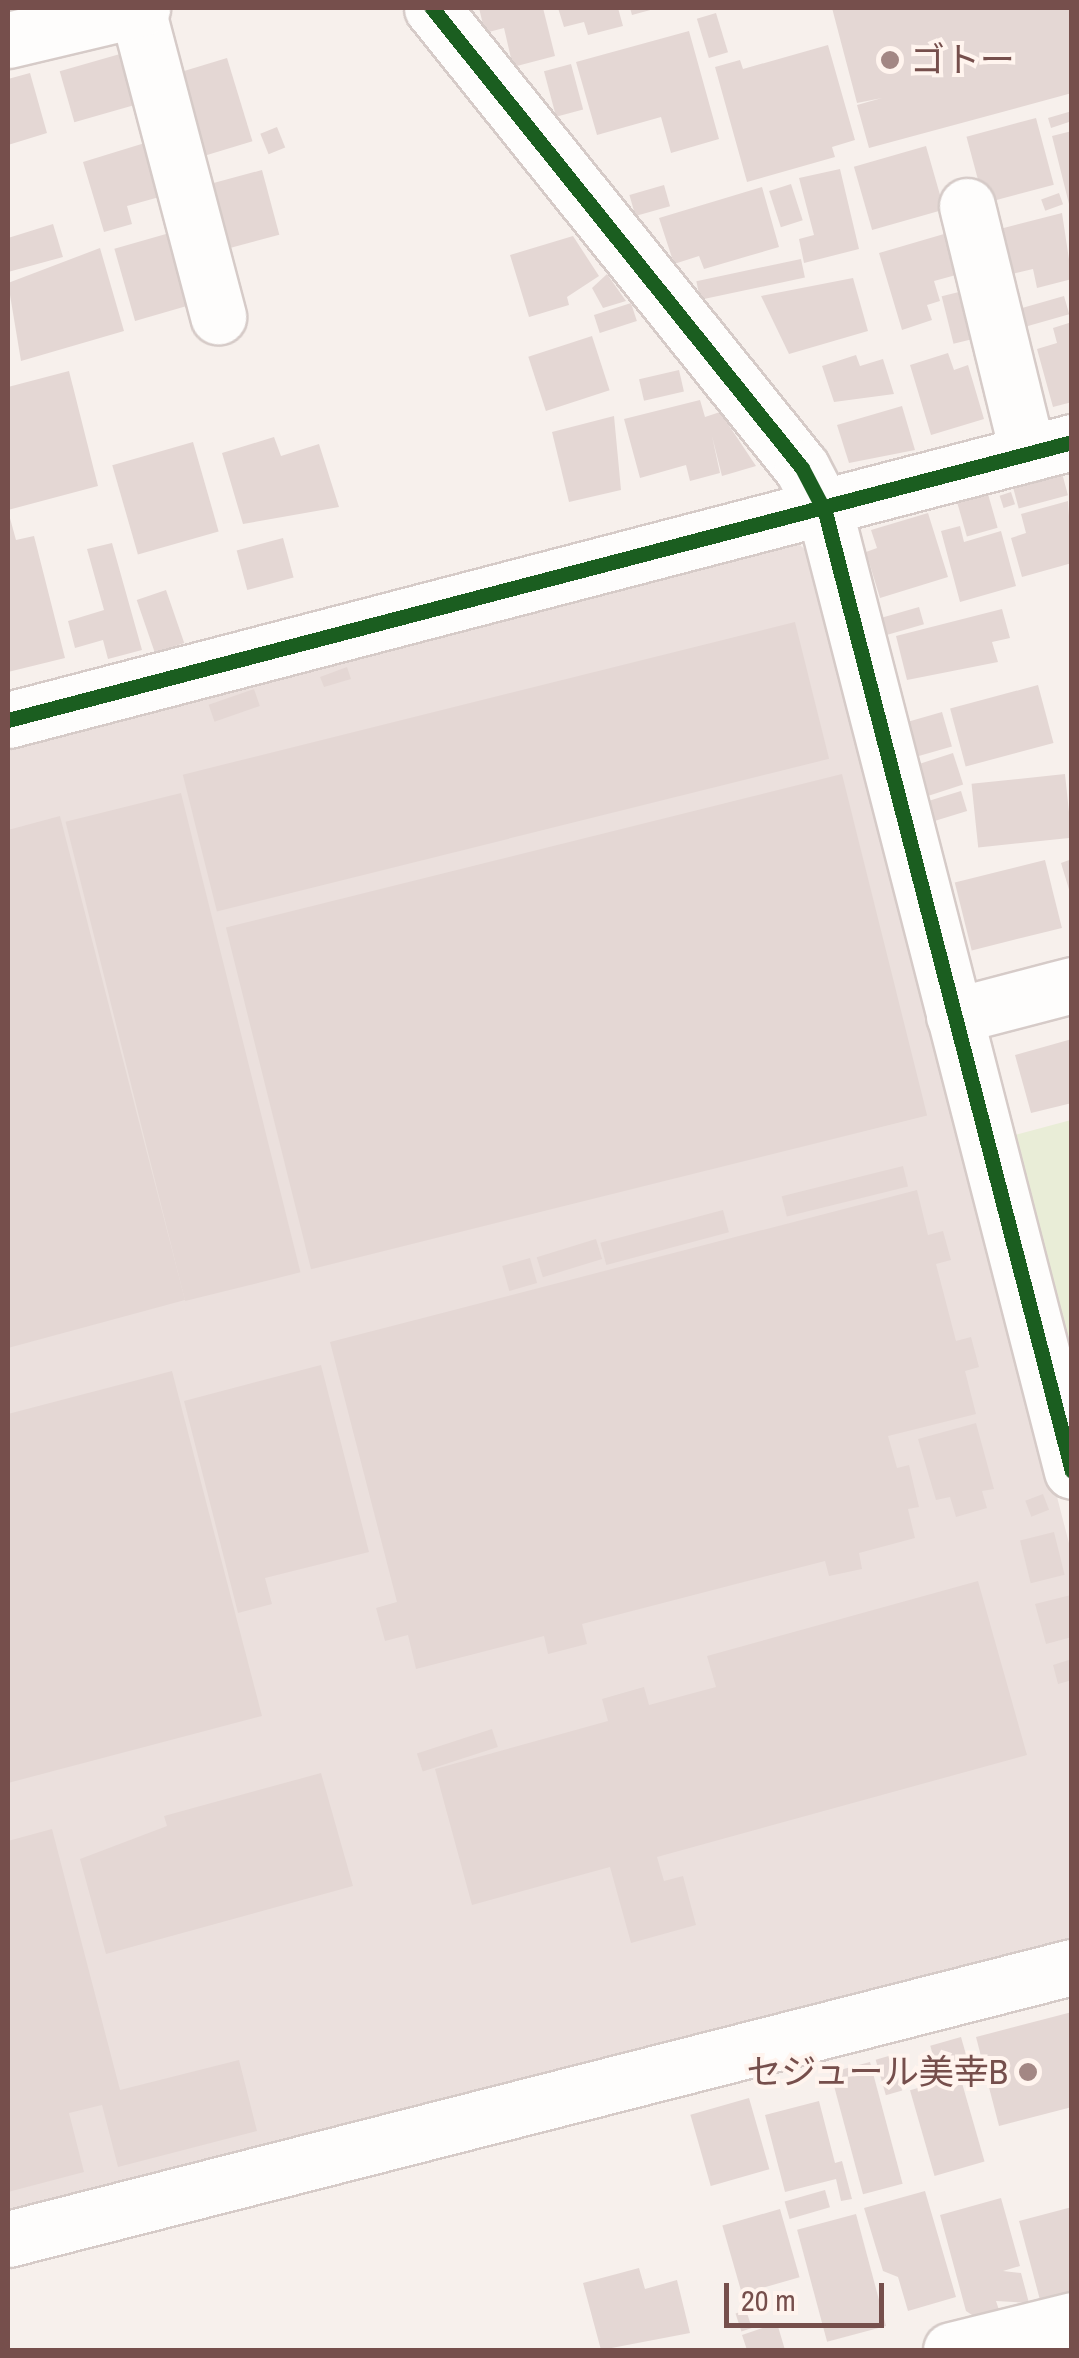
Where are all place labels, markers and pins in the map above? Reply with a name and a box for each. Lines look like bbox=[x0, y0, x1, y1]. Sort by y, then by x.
place label: ゴトー bbox=[910, 39, 1015, 81]
marker: ゴトー bbox=[879, 49, 901, 71]
place label: セジュール美幸B bbox=[744, 2051, 1008, 2093]
marker: セジュール美幸B bbox=[1017, 2061, 1039, 2083]

